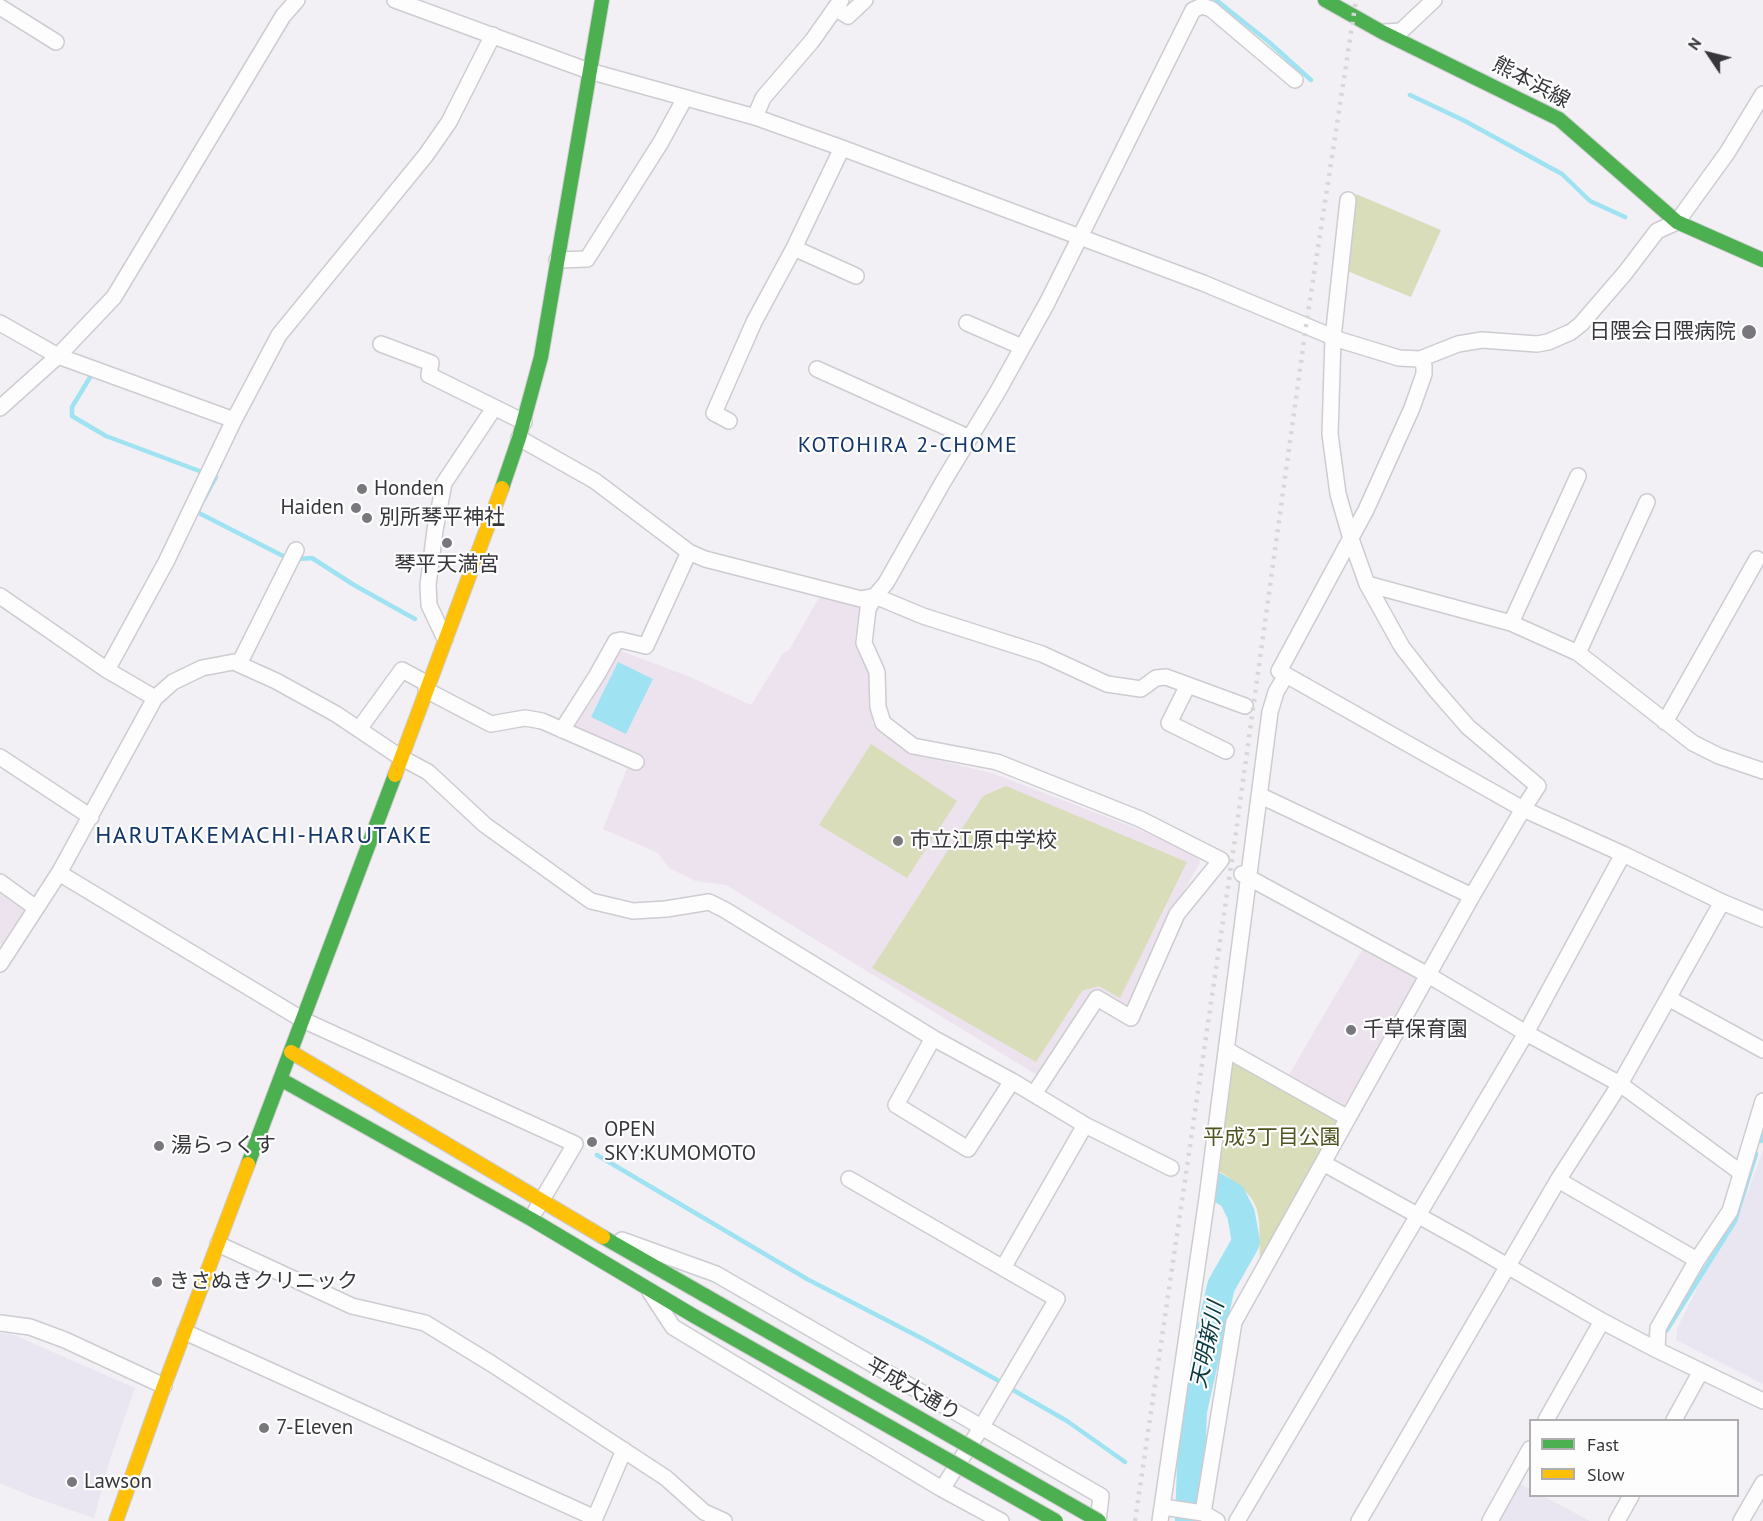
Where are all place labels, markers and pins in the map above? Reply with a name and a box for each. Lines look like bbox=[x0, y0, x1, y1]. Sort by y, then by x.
place label: 日隈会日隈病院 bbox=[1589, 319, 1736, 345]
marker: 日隈会日隈病院 bbox=[1740, 323, 1758, 341]
place label: Honden bbox=[374, 476, 444, 502]
marker: Honden bbox=[355, 482, 369, 496]
place label: Haiden bbox=[280, 495, 344, 521]
marker: Haiden bbox=[349, 501, 363, 515]
place label: 別所琴平神社 bbox=[379, 505, 505, 531]
marker: 別所琴平神社 bbox=[360, 511, 374, 525]
marker: 琴平天満宮 bbox=[440, 536, 454, 550]
place label: 琴平天満宮 bbox=[395, 552, 499, 578]
place label: 市立江原中学校 bbox=[910, 828, 1057, 854]
marker: 市立江原中学校 bbox=[891, 834, 905, 848]
place label: 千草保育園 bbox=[1363, 1017, 1468, 1043]
marker: 千草保育園 bbox=[1344, 1023, 1358, 1037]
place label: OPEN SKY:KUMOMOTO bbox=[604, 1117, 756, 1167]
place label: 湯らっくす bbox=[171, 1133, 276, 1159]
marker: OPEN SKY:KUMOMOTO bbox=[585, 1135, 599, 1149]
marker: 湯らっくす bbox=[152, 1139, 166, 1153]
place label: きさぬきクリニック bbox=[169, 1269, 358, 1295]
marker: きさぬきクリニック bbox=[150, 1275, 164, 1289]
place label: 7-Eleven bbox=[276, 1415, 353, 1441]
marker: 7-Eleven bbox=[257, 1421, 271, 1435]
place label: Lawson bbox=[84, 1469, 152, 1495]
marker: Lawson bbox=[65, 1475, 79, 1489]

